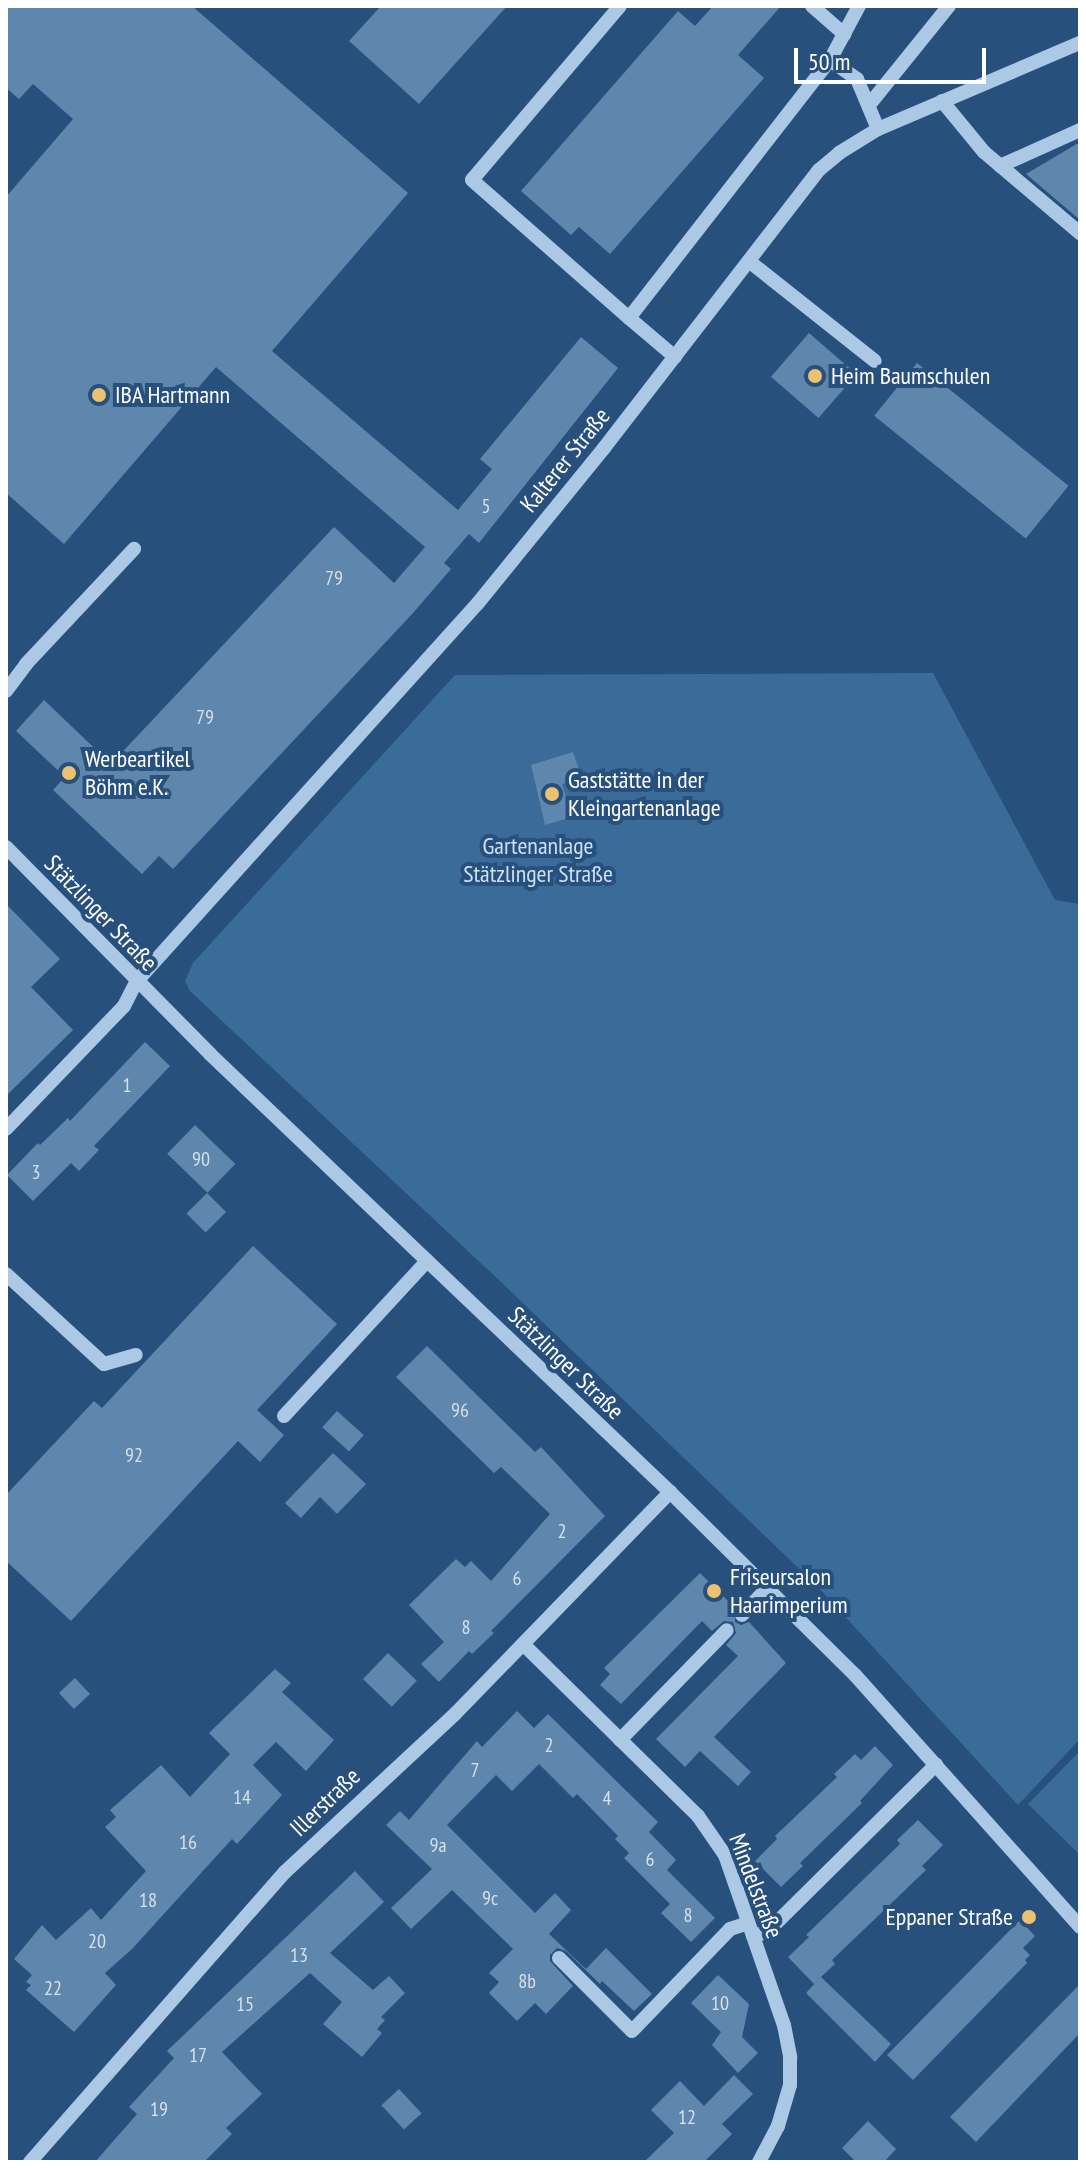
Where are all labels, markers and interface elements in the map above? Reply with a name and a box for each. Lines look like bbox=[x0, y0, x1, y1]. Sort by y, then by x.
scale bar bbox=[798, 32, 990, 82]
text: 50 m bbox=[808, 46, 850, 77]
place label: Heim Baumschulen bbox=[831, 362, 990, 390]
marker: Heim Baumschulen bbox=[806, 367, 824, 385]
place label: IBA Hartmann bbox=[115, 381, 231, 409]
marker: IBA Hartmann bbox=[90, 386, 108, 404]
street label: Kalterer Straße bbox=[514, 402, 616, 518]
house number: 5 bbox=[482, 494, 490, 518]
house number: 79 bbox=[325, 566, 343, 590]
house number: 79 bbox=[196, 705, 214, 729]
place label: Werbeartikel Böhm e.K. bbox=[85, 745, 190, 801]
marker: Werbeartikel Böhm e.K. bbox=[60, 764, 78, 782]
place label: Gaststätte in der Kleingartenanlage bbox=[568, 766, 721, 822]
marker: Gaststätte in der Kleingartenanlage bbox=[543, 785, 561, 803]
park label: Gartenanlage Stätzlinger Straße bbox=[463, 832, 613, 888]
street label: Stätzlinger Straße bbox=[39, 849, 163, 977]
house number: 1 bbox=[123, 1073, 131, 1097]
house number: 90 bbox=[192, 1147, 210, 1171]
house number: 3 bbox=[32, 1160, 40, 1184]
street label: Stätzlinger Straße bbox=[502, 1301, 630, 1425]
house number: 96 bbox=[451, 1398, 469, 1422]
house number: 92 bbox=[125, 1443, 143, 1467]
house number: 2 bbox=[558, 1519, 566, 1543]
place label: Friseursalon Haarimperium bbox=[730, 1563, 848, 1619]
house number: 6 bbox=[513, 1566, 521, 1590]
marker: Friseursalon Haarimperium bbox=[705, 1582, 723, 1600]
house number: 8 bbox=[462, 1615, 470, 1639]
house number: 2 bbox=[545, 1733, 553, 1757]
house number: 7 bbox=[471, 1758, 479, 1782]
street label: Illerstraße bbox=[284, 1762, 366, 1842]
house number: 14 bbox=[233, 1785, 251, 1809]
house number: 4 bbox=[603, 1786, 611, 1810]
house number: 16 bbox=[179, 1830, 197, 1854]
street label: Mindelstraße bbox=[723, 1830, 789, 1942]
house number: 9a bbox=[430, 1833, 446, 1857]
house number: 6 bbox=[646, 1847, 654, 1871]
house number: 9c bbox=[482, 1886, 498, 1910]
house number: 18 bbox=[139, 1888, 157, 1912]
house number: 8 bbox=[684, 1903, 692, 1927]
place label: Eppaner Straße bbox=[885, 1903, 1013, 1931]
marker: Eppaner Straße bbox=[1020, 1908, 1038, 1926]
house number: 20 bbox=[88, 1929, 106, 1953]
house number: 13 bbox=[290, 1943, 308, 1967]
house number: 8b bbox=[518, 1969, 536, 1993]
house number: 22 bbox=[44, 1976, 62, 2000]
house number: 10 bbox=[711, 1991, 729, 2015]
house number: 15 bbox=[236, 1992, 254, 2016]
house number: 17 bbox=[189, 2043, 207, 2067]
house number: 19 bbox=[150, 2097, 168, 2121]
house number: 12 bbox=[678, 2105, 696, 2129]

